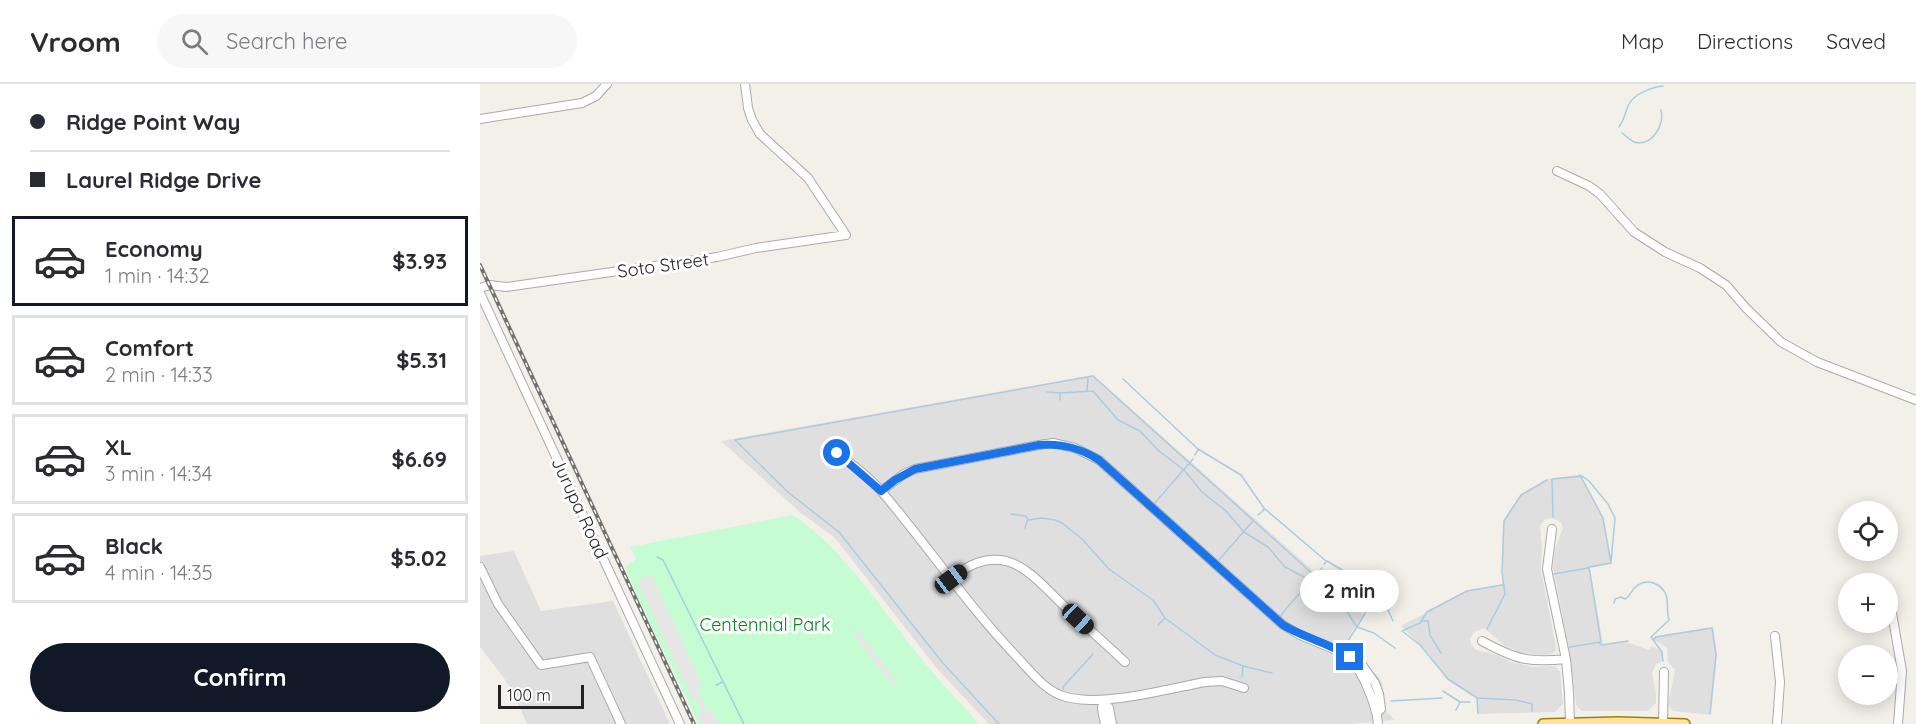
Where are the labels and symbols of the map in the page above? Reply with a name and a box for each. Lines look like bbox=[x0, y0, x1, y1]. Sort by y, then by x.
street label: Soto Street bbox=[616, 247, 710, 283]
route start bbox=[823, 439, 850, 466]
street label: Jurupa Road bbox=[547, 454, 613, 562]
car bbox=[931, 561, 971, 597]
callout: 2 min bbox=[1300, 570, 1400, 612]
car bbox=[1059, 600, 1097, 638]
park label: Centennial Park bbox=[699, 613, 831, 636]
route end bbox=[1336, 643, 1363, 670]
scale bar bbox=[498, 682, 584, 710]

